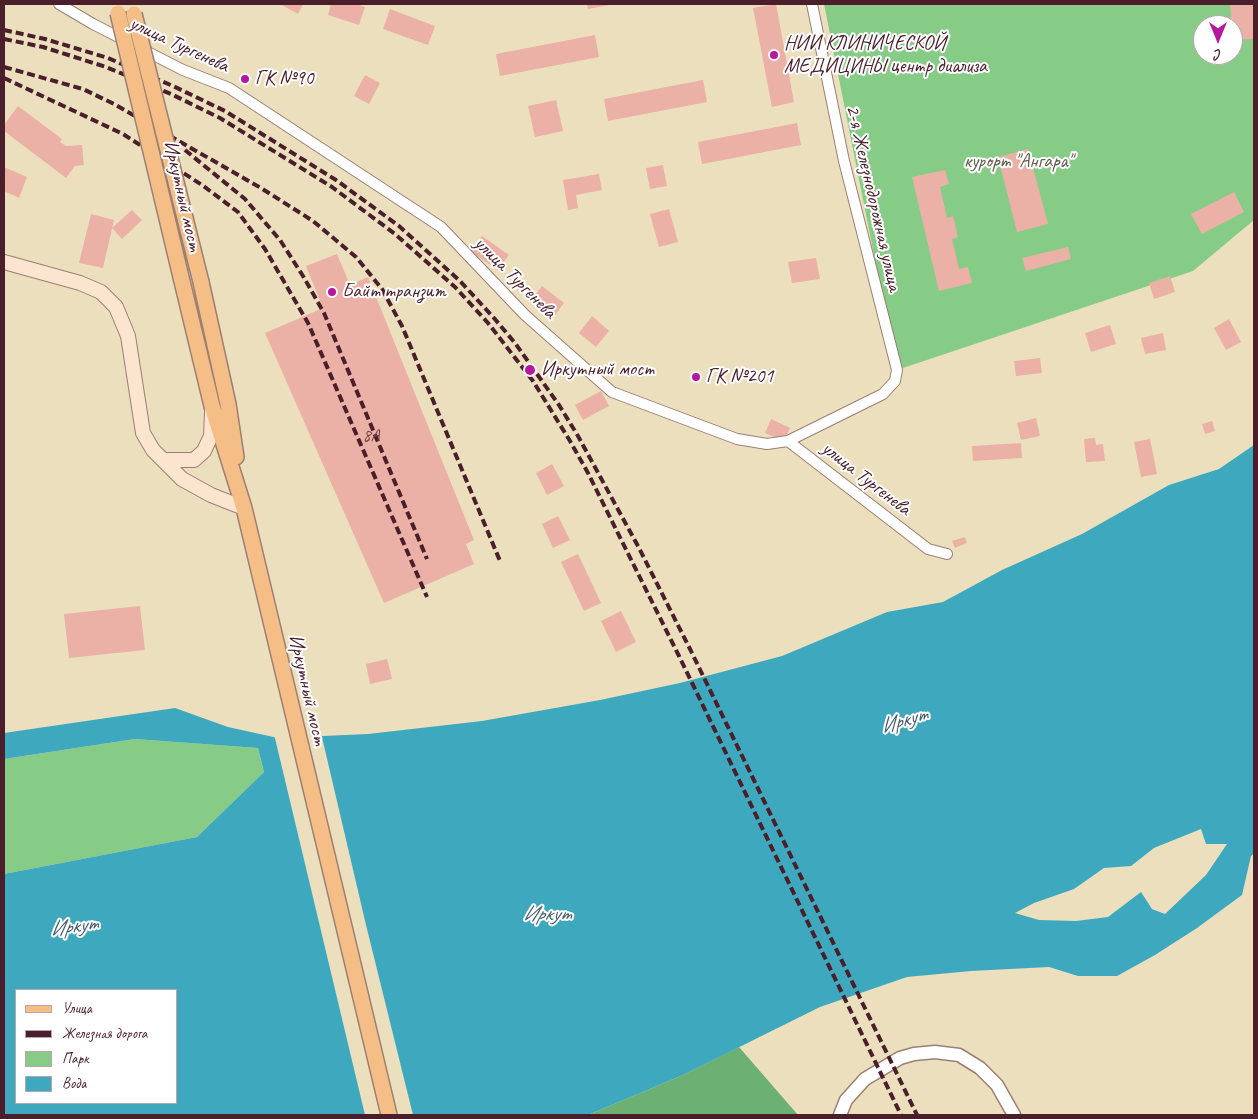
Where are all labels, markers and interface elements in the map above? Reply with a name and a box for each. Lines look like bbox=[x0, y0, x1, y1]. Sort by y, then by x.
street label: улица Тургенева bbox=[126, 12, 232, 78]
north arrow bbox=[1193, 15, 1243, 65]
place label: НИИ КЛИНИЧЕСКОЙ МЕДИЦИНЫ центр диализа bbox=[784, 32, 987, 79]
text: С bbox=[1215, 46, 1221, 63]
marker: НИИ КЛИНИЧЕСКОЙ МЕДИЦИНЫ центр диализа bbox=[768, 49, 780, 61]
place label: ГК №90 bbox=[255, 67, 313, 91]
marker: ГК №90 bbox=[239, 73, 251, 85]
street label: 2-я Железнодорожная улица bbox=[840, 103, 906, 293]
street label: Иркутный мост bbox=[158, 138, 206, 254]
park label: курорт "Ангара" bbox=[964, 150, 1072, 174]
street label: улица Тургенева bbox=[469, 232, 561, 324]
place label: Байт транзит bbox=[342, 280, 446, 304]
marker: Байт транзит bbox=[326, 286, 338, 298]
place label: Иркутный мост bbox=[541, 358, 654, 382]
marker: Иркутный мост bbox=[523, 363, 537, 377]
place label: ГК №201 bbox=[706, 365, 773, 389]
marker: ГК №201 bbox=[690, 371, 702, 383]
house number: 8А bbox=[362, 425, 380, 447]
street label: улица Тургенева bbox=[817, 437, 915, 521]
street label: Иркутный мост bbox=[283, 632, 331, 748]
water label: Иркут bbox=[877, 702, 931, 740]
water label: Иркут bbox=[523, 901, 571, 927]
water label: Иркут bbox=[49, 911, 99, 943]
legend bbox=[15, 989, 178, 1104]
text: Улица bbox=[62, 999, 92, 1018]
text: Железная дорога bbox=[62, 1024, 147, 1043]
text: Парк bbox=[62, 1049, 89, 1068]
text: Вода bbox=[62, 1074, 86, 1093]

